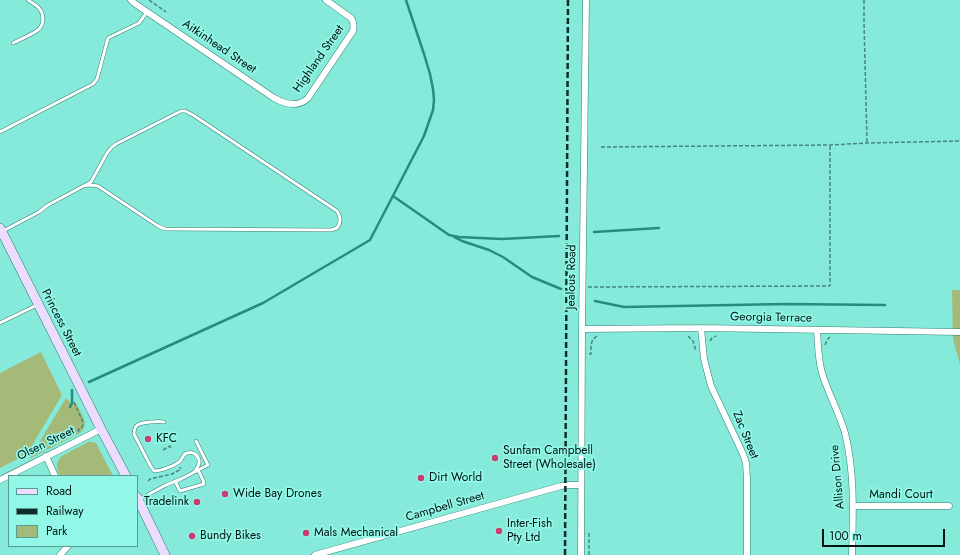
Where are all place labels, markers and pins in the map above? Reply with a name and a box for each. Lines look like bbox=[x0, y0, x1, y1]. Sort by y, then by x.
place label: KFC bbox=[156, 432, 177, 446]
marker: KFC bbox=[143, 434, 153, 444]
place label: Sunfam Campbell Street (Wholesale) bbox=[503, 444, 596, 472]
marker: Sunfam Campbell Street (Wholesale) bbox=[490, 453, 500, 463]
place label: Dirt World bbox=[429, 471, 482, 485]
marker: Dirt World bbox=[416, 473, 426, 483]
place label: Wide Bay Drones bbox=[233, 487, 322, 501]
marker: Wide Bay Drones bbox=[220, 489, 230, 499]
place label: Tradelink bbox=[144, 495, 189, 509]
marker: Tradelink bbox=[192, 497, 202, 507]
place label: Inter-Fish Pty Ltd bbox=[507, 517, 552, 545]
place label: Mals Mechanical bbox=[314, 526, 398, 540]
marker: Inter-Fish Pty Ltd bbox=[494, 526, 504, 536]
marker: Mals Mechanical bbox=[301, 528, 311, 538]
place label: Bundy Bikes bbox=[200, 529, 261, 543]
marker: Bundy Bikes bbox=[187, 531, 197, 541]

